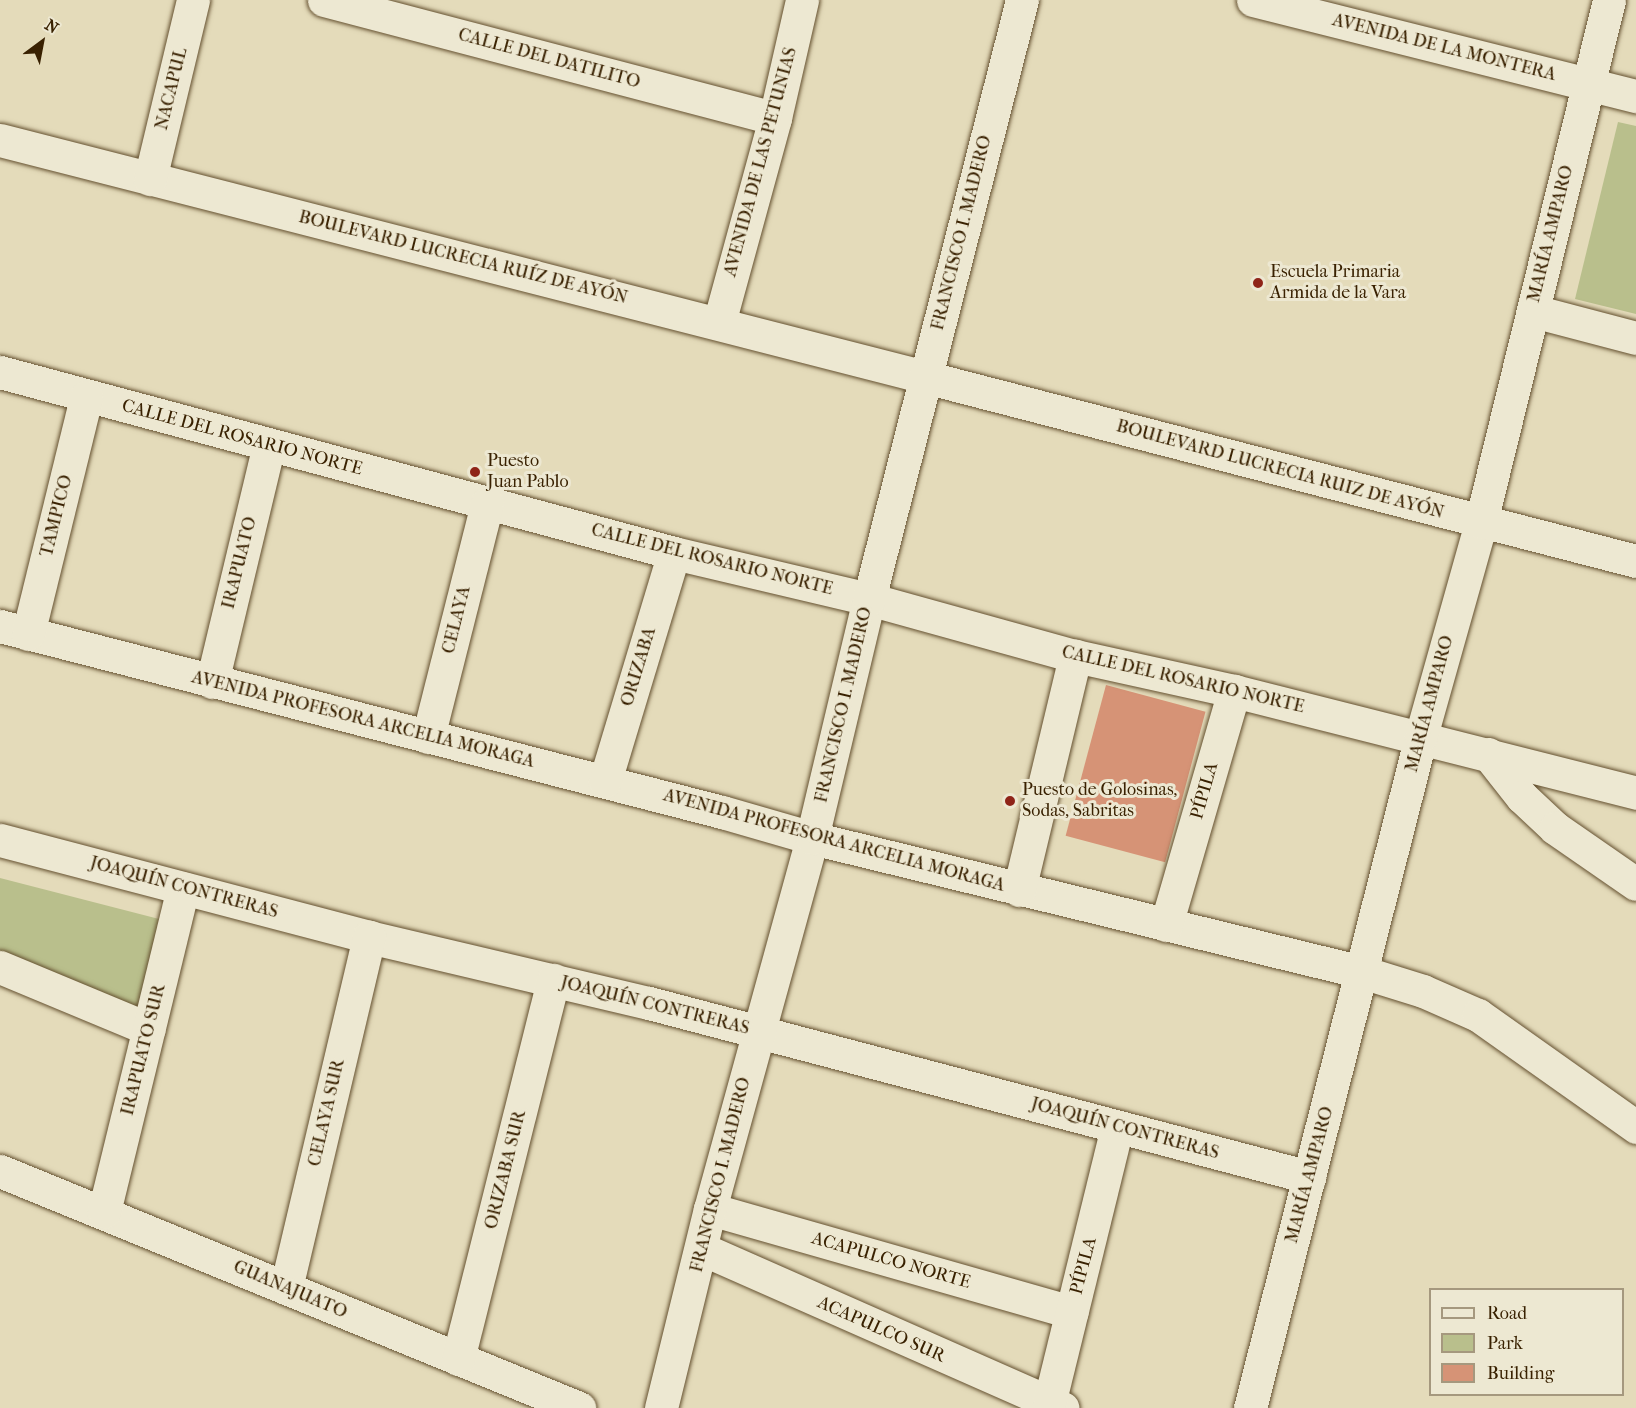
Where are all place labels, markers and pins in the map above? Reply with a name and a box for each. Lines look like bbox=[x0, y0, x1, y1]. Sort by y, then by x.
place label: Escuela Primaria Armida de la Vara bbox=[1270, 262, 1406, 304]
marker: Escuela Primaria Armida de la Vara bbox=[1251, 276, 1265, 290]
place label: Puesto Juan Pablo bbox=[487, 451, 569, 494]
marker: Puesto Juan Pablo bbox=[468, 465, 482, 479]
place label: Puesto de Golosinas, Sodas, Sabritas bbox=[1022, 780, 1177, 822]
marker: Puesto de Golosinas, Sodas, Sabritas bbox=[1003, 794, 1017, 808]

